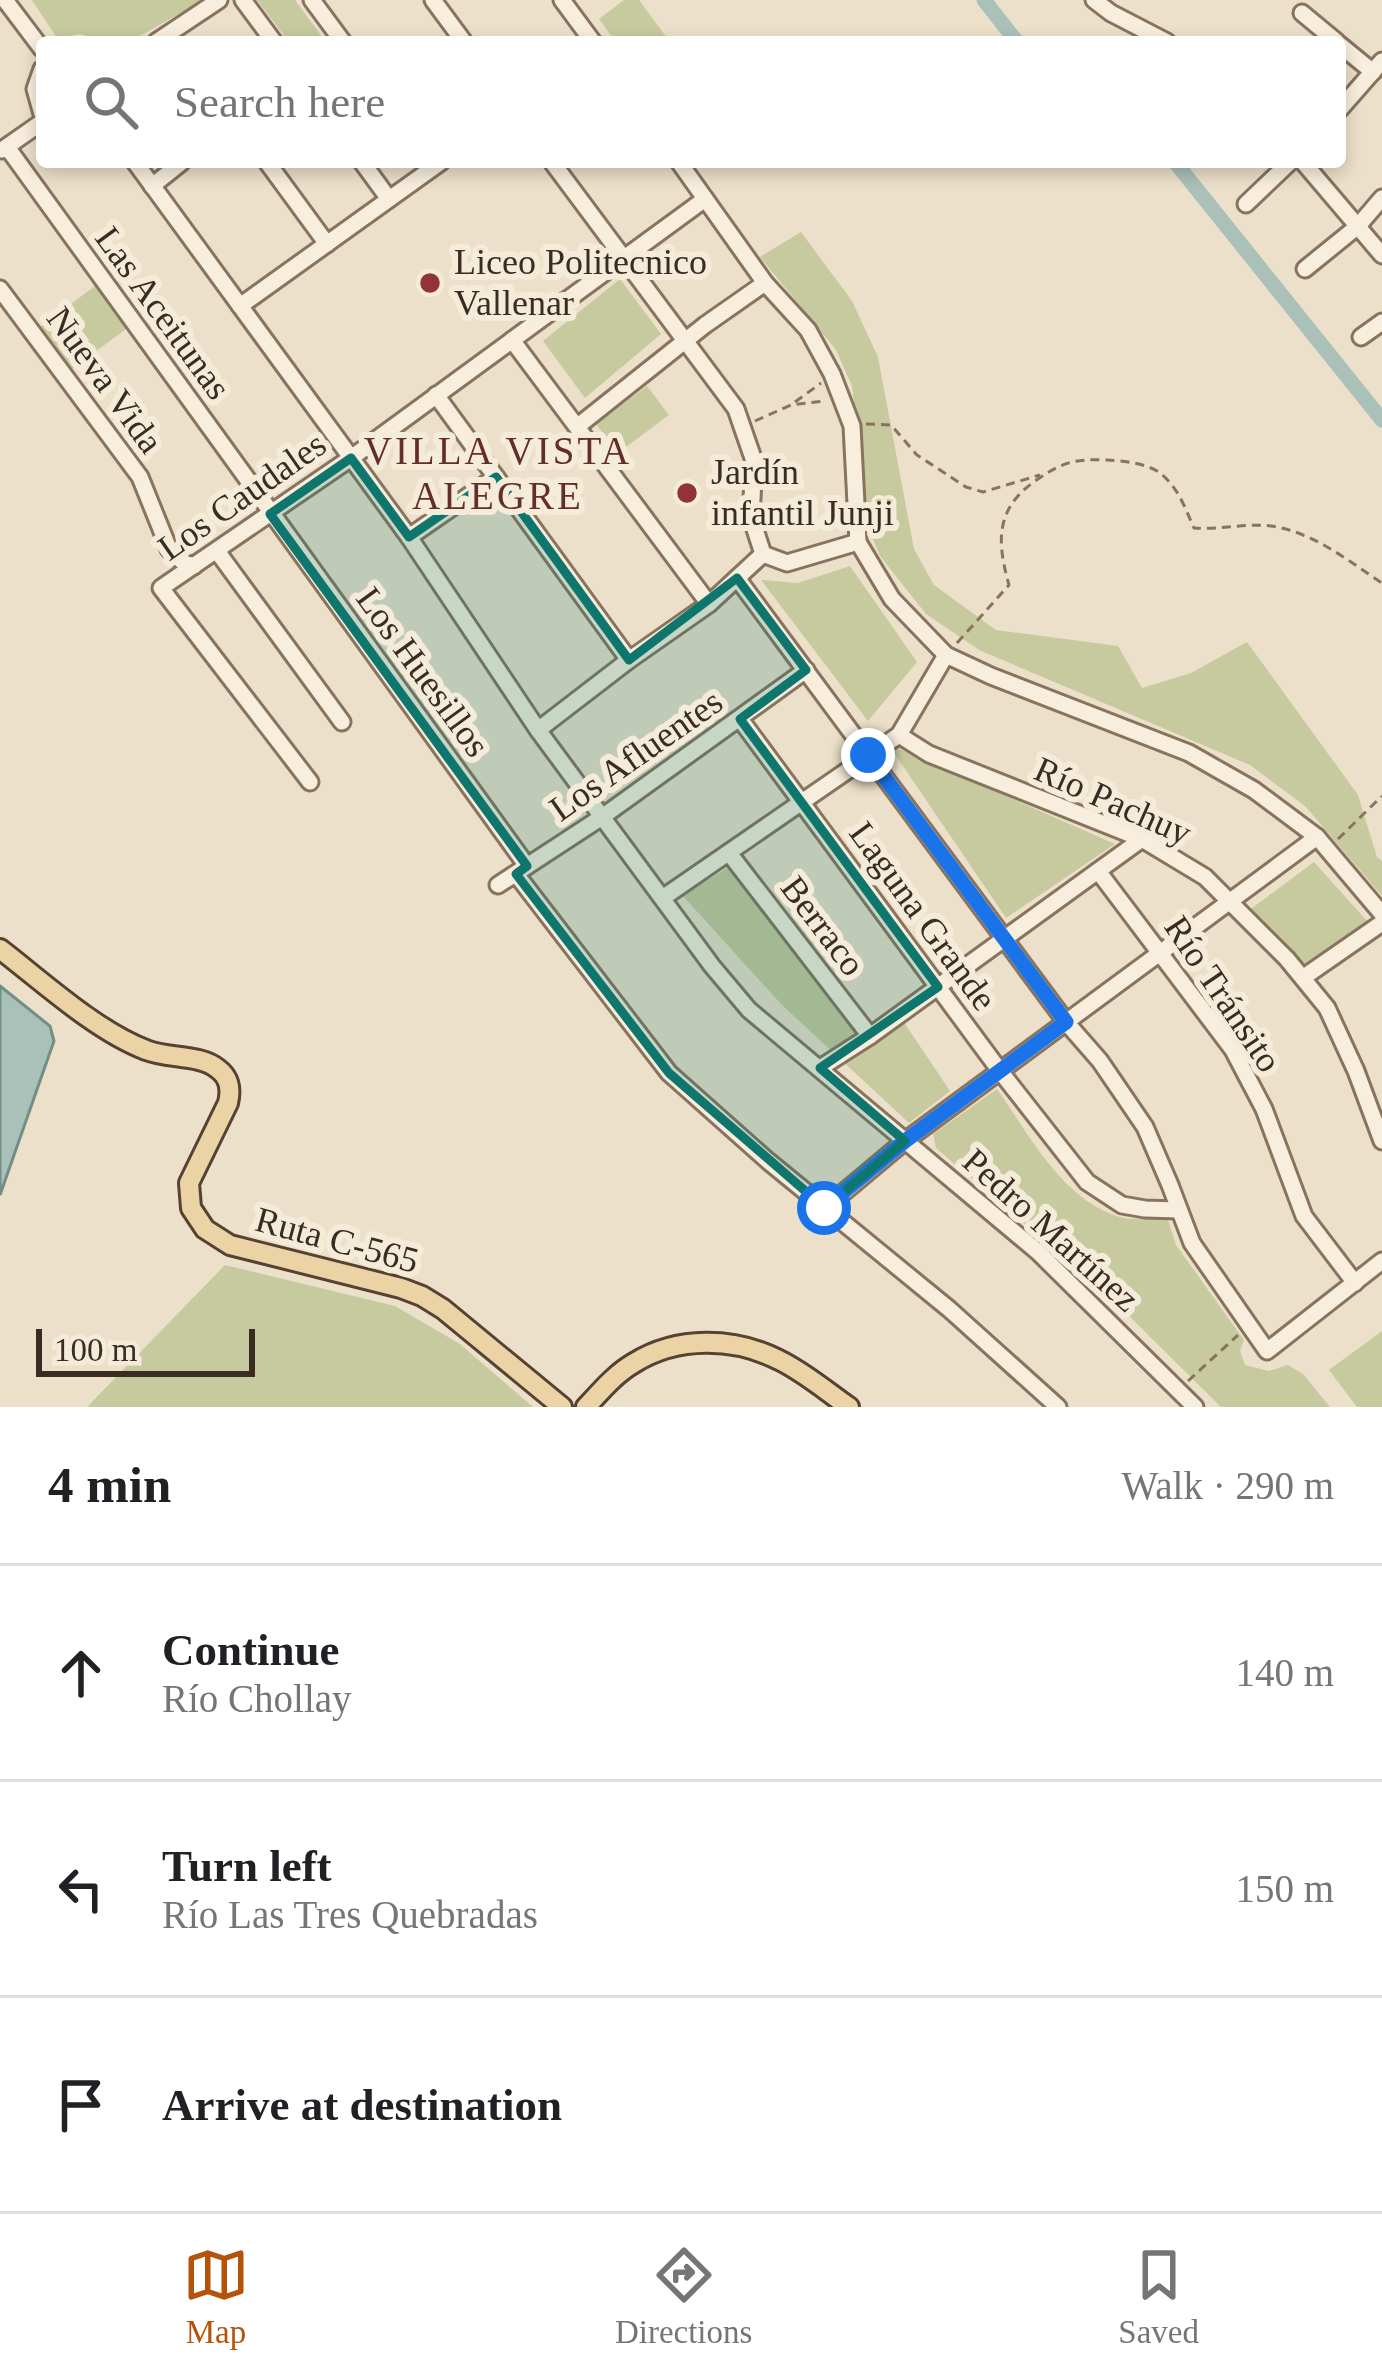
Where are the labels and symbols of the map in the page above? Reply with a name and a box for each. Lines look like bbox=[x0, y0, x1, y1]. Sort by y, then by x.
street label: Las Aceitunas bbox=[87, 219, 239, 407]
place label: Liceo Politecnico Vallenar bbox=[454, 242, 707, 323]
marker: Liceo Politecnico Vallenar bbox=[417, 270, 443, 296]
street label: Nueva Vida bbox=[39, 299, 171, 461]
street label: Los Caudales bbox=[151, 424, 333, 568]
district label: VILLA VISTA ALEGRE bbox=[364, 429, 632, 517]
place label: Jardín infantil Junji bbox=[711, 452, 894, 533]
marker: Jardín infantil Junji bbox=[674, 480, 700, 506]
street label: Los Huesillos bbox=[348, 580, 498, 764]
street label: Los Afluentes bbox=[542, 681, 730, 829]
route end bbox=[841, 728, 895, 782]
street label: Río Pachuy bbox=[1029, 749, 1197, 853]
street label: Laguna Grande bbox=[841, 814, 1005, 1018]
street label: Berraco bbox=[773, 868, 873, 984]
street label: Río Tránsito bbox=[1156, 909, 1290, 1079]
street label: Pedro Martínez bbox=[955, 1141, 1147, 1319]
route start bbox=[797, 1181, 851, 1235]
street label: Ruta C-565 bbox=[251, 1199, 423, 1281]
scale bar bbox=[36, 1323, 255, 1376]

